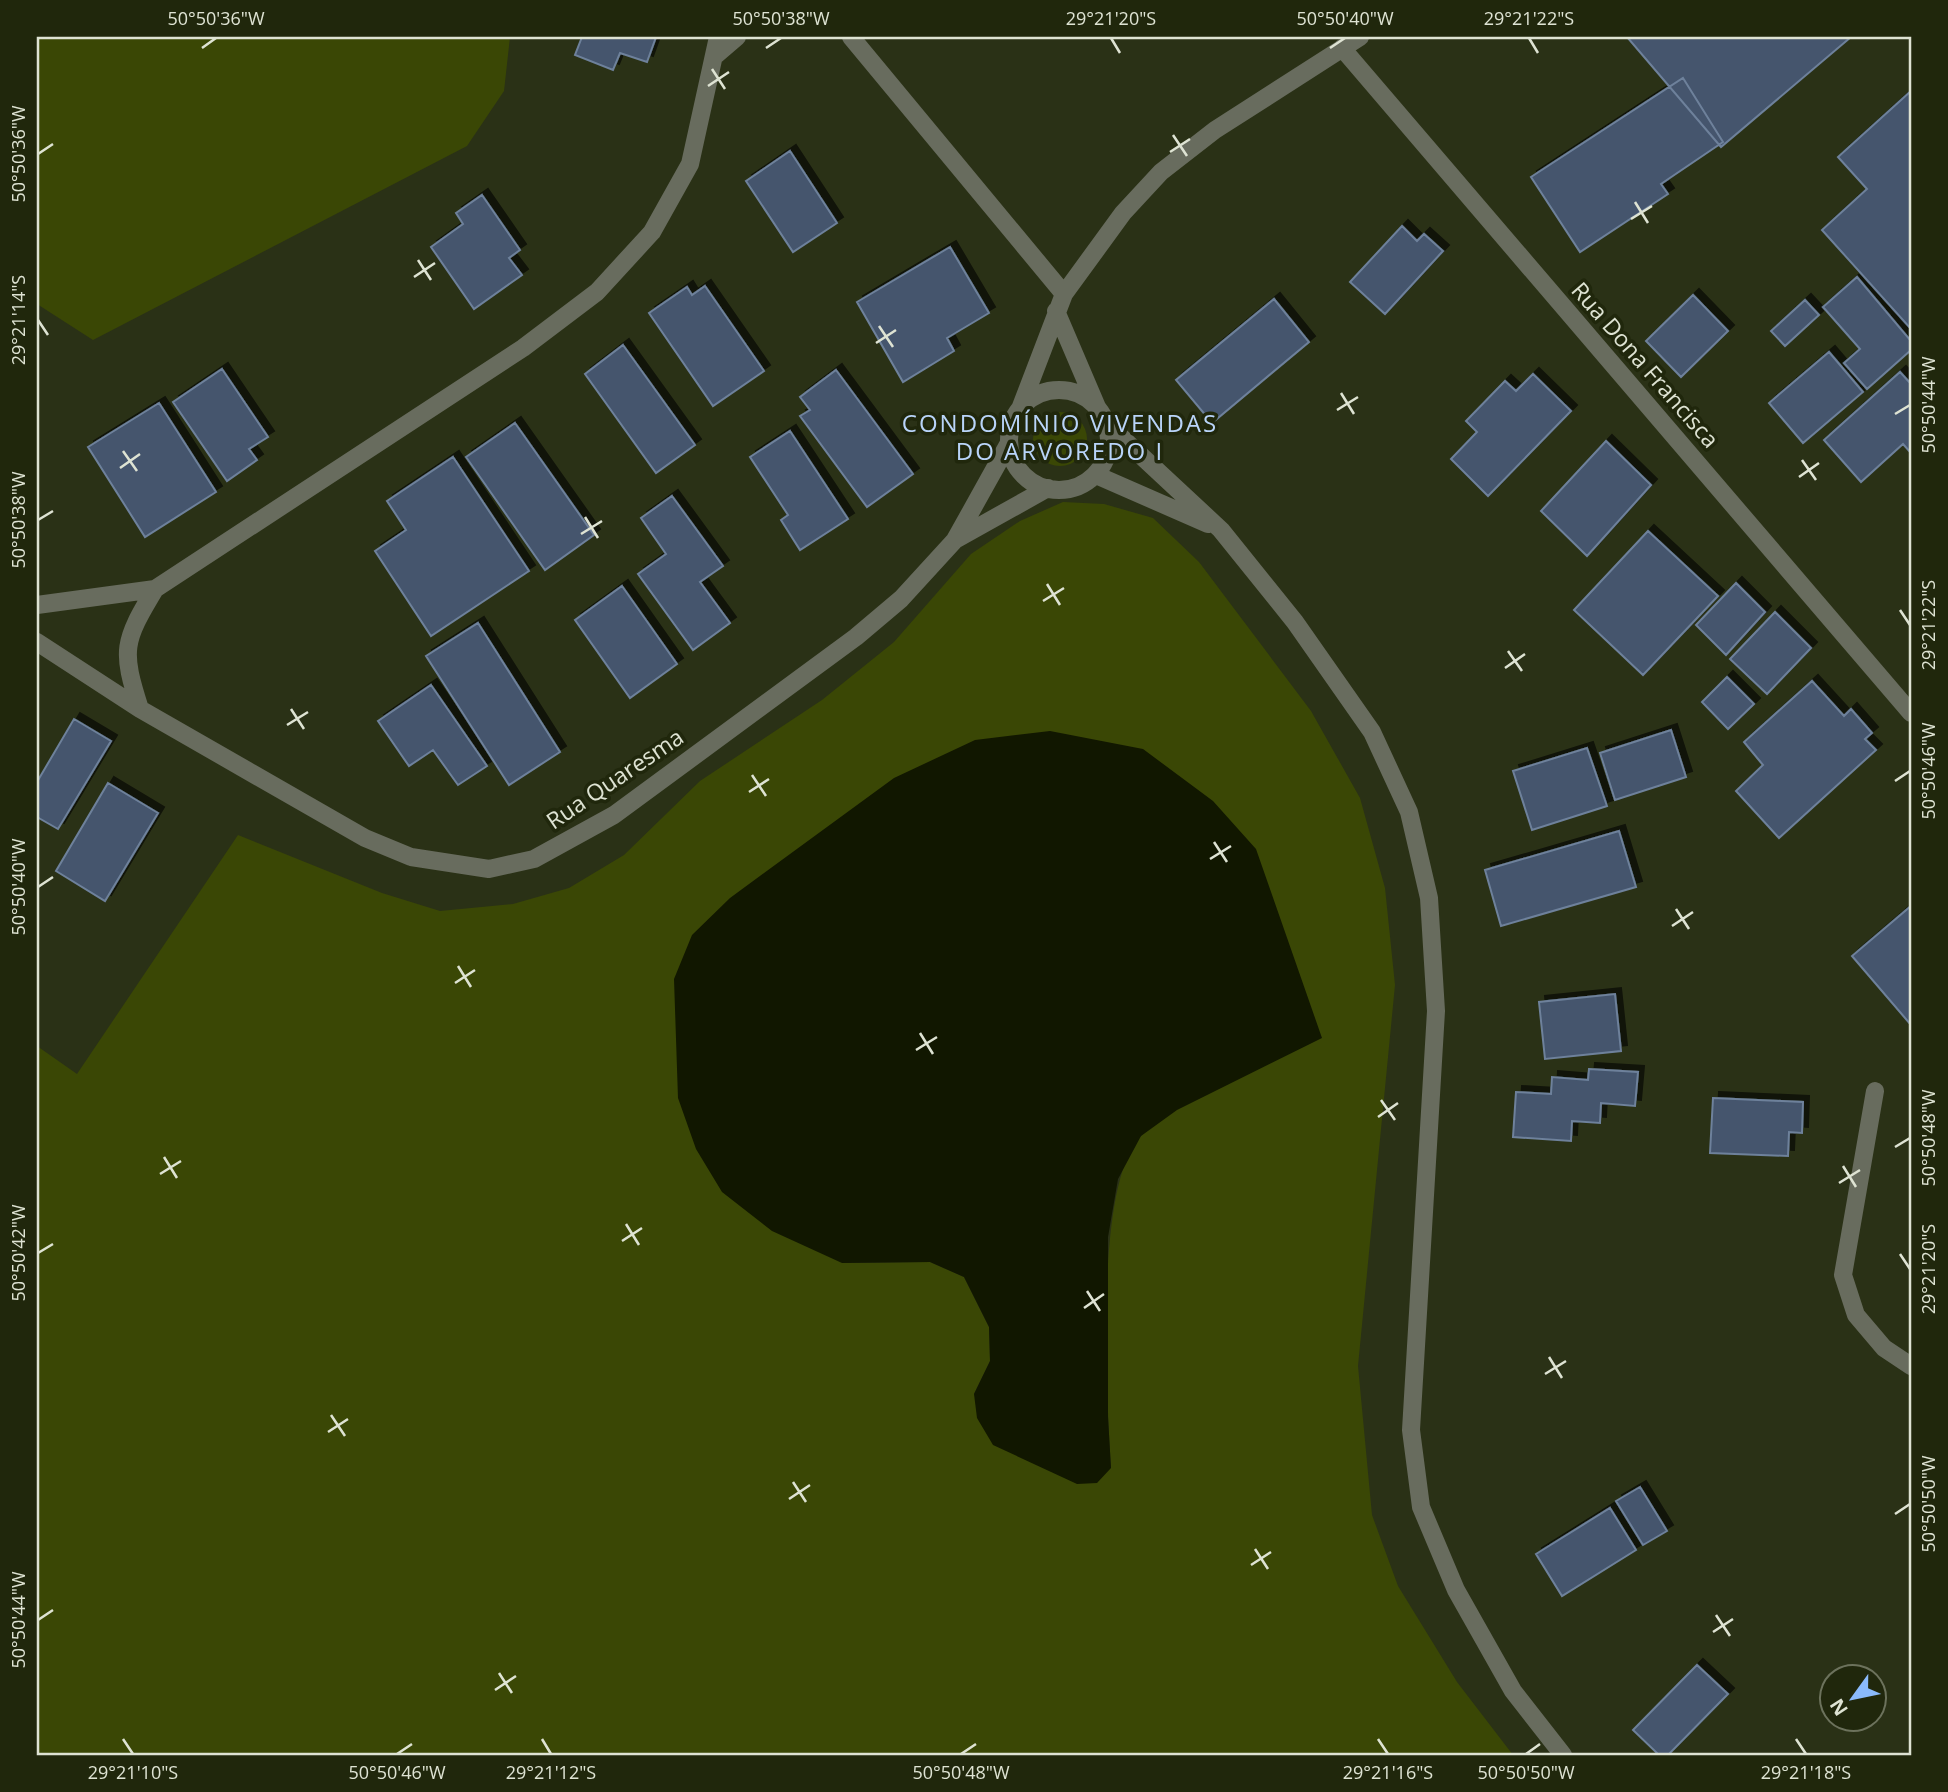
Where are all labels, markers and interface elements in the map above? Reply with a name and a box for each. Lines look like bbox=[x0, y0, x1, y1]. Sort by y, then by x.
text: 50°50'36"W bbox=[167, 6, 265, 30]
text: 50°50'38"W bbox=[732, 6, 830, 30]
text: 29°21'20"S bbox=[1066, 6, 1156, 30]
text: 50°50'40"W bbox=[1296, 6, 1394, 30]
text: 29°21'22"S bbox=[1484, 6, 1574, 30]
text: 50°50'36"W bbox=[6, 105, 30, 203]
text: 29°21'14"S bbox=[6, 275, 30, 365]
street label: Rua Dona Francisca bbox=[1565, 275, 1727, 454]
text: 50°50'44"W bbox=[1916, 356, 1940, 454]
district label: CONDOMÍNIO VIVENDAS DO ARVOREDO I bbox=[902, 406, 1218, 467]
text: 50°50'38"W bbox=[6, 471, 30, 569]
text: 29°21'22"S bbox=[1916, 580, 1940, 670]
street label: Rua Quaresma bbox=[540, 720, 689, 836]
text: 50°50'46"W bbox=[1916, 722, 1940, 820]
text: 50°50'40"W bbox=[6, 838, 30, 936]
text: 50°50'48"W bbox=[1916, 1089, 1940, 1187]
text: 50°50'42"W bbox=[6, 1204, 30, 1302]
text: 29°21'20"S bbox=[1916, 1224, 1940, 1314]
text: 50°50'50"W bbox=[1916, 1455, 1940, 1553]
text: 50°50'44"W bbox=[6, 1571, 30, 1669]
north arrow bbox=[1818, 1662, 1888, 1732]
text: N bbox=[1824, 1694, 1854, 1721]
text: 29°21'10"S bbox=[88, 1760, 178, 1784]
text: 50°50'46"W bbox=[348, 1760, 446, 1784]
text: 29°21'12"S bbox=[506, 1760, 596, 1784]
text: 50°50'48"W bbox=[912, 1760, 1010, 1784]
text: 29°21'16"S bbox=[1343, 1760, 1433, 1784]
text: 50°50'50"W bbox=[1477, 1760, 1575, 1784]
text: 29°21'18"S bbox=[1761, 1760, 1851, 1784]

